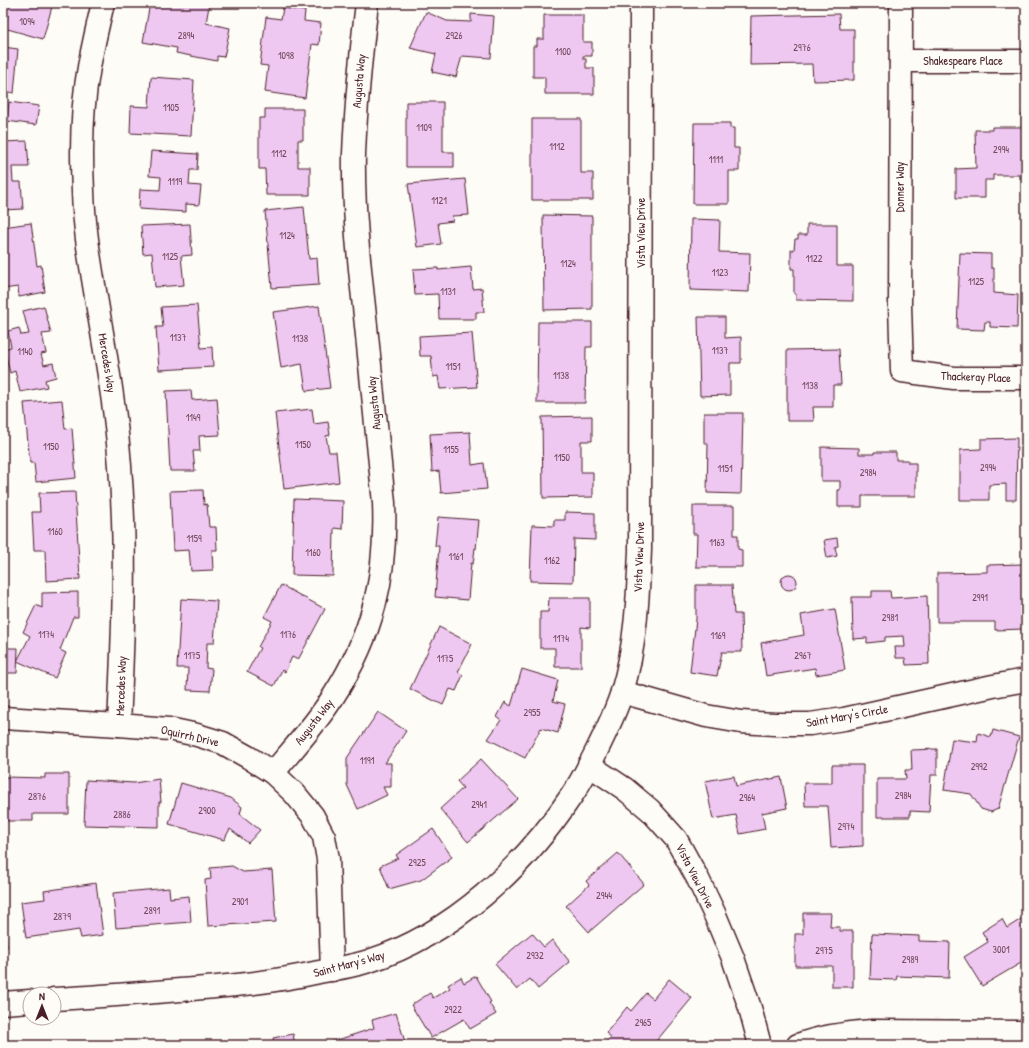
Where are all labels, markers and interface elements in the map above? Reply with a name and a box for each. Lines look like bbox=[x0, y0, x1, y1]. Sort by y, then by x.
house number: 1094 bbox=[19, 15, 35, 28]
house number: 2894 bbox=[178, 29, 194, 42]
house number: 2926 bbox=[445, 29, 463, 42]
house number: 2976 bbox=[793, 41, 811, 54]
house number: 1100 bbox=[555, 45, 572, 58]
house number: 1098 bbox=[278, 49, 294, 62]
street label: Shakespeare Place bbox=[923, 52, 1003, 69]
street label: Augusta Way bbox=[348, 53, 369, 109]
house number: 1105 bbox=[163, 101, 180, 114]
house number: 1109 bbox=[416, 121, 432, 134]
house number: 1112 bbox=[549, 140, 565, 153]
house number: 2994 bbox=[993, 143, 1009, 156]
house number: 1112 bbox=[271, 147, 287, 160]
house number: 1111 bbox=[709, 153, 724, 166]
street label: Donner Way bbox=[891, 162, 908, 212]
house number: 1119 bbox=[168, 175, 183, 188]
house number: 1121 bbox=[431, 194, 447, 207]
street label: Vista View Drive bbox=[632, 197, 649, 268]
house number: 1124 bbox=[279, 229, 295, 242]
house number: 1125 bbox=[162, 250, 179, 263]
house number: 1122 bbox=[806, 252, 823, 265]
house number: 1124 bbox=[560, 257, 576, 270]
house number: 1123 bbox=[712, 266, 729, 279]
house number: 1125 bbox=[968, 275, 985, 288]
house number: 1131 bbox=[440, 285, 456, 298]
house number: 1137 bbox=[170, 331, 186, 344]
street label: Mercedes Way bbox=[94, 332, 121, 394]
house number: 1138 bbox=[292, 332, 308, 345]
house number: 1137 bbox=[712, 344, 728, 357]
house number: 1140 bbox=[17, 345, 33, 358]
house number: 1151 bbox=[445, 360, 461, 373]
street label: Thackeray Place bbox=[941, 367, 1012, 386]
house number: 1138 bbox=[553, 369, 569, 382]
street label: Augusta Way bbox=[362, 375, 385, 431]
house number: 1138 bbox=[802, 379, 818, 392]
house number: 1149 bbox=[186, 411, 201, 424]
house number: 1150 bbox=[295, 438, 311, 451]
house number: 1150 bbox=[43, 440, 59, 453]
house number: 1155 bbox=[443, 443, 460, 456]
house number: 1150 bbox=[554, 451, 570, 464]
house number: 2994 bbox=[980, 461, 996, 474]
house number: 1151 bbox=[717, 462, 733, 475]
house number: 2984 bbox=[860, 466, 876, 479]
street label: Vista View Drive bbox=[629, 521, 648, 593]
house number: 1160 bbox=[47, 525, 63, 538]
house number: 1159 bbox=[186, 532, 202, 545]
house number: 1163 bbox=[709, 536, 725, 549]
house number: 1160 bbox=[305, 546, 321, 559]
house number: 1161 bbox=[449, 550, 464, 563]
house number: 1162 bbox=[544, 554, 560, 567]
house number: 2991 bbox=[972, 591, 988, 604]
house number: 2981 bbox=[882, 611, 899, 624]
house number: 1174 bbox=[38, 628, 54, 641]
house number: 1176 bbox=[280, 628, 296, 641]
house number: 1169 bbox=[711, 629, 726, 642]
house number: 1174 bbox=[553, 632, 569, 645]
house number: 1175 bbox=[184, 649, 201, 662]
house number: 2967 bbox=[794, 649, 812, 662]
house number: 1175 bbox=[437, 652, 454, 665]
street label: Mercedes Way bbox=[111, 656, 130, 716]
street label: Augusta Way bbox=[290, 695, 337, 748]
street label: Saint Mary's Circle bbox=[805, 700, 889, 731]
house number: 2955 bbox=[524, 706, 541, 719]
street label: Oquirrh Drive bbox=[159, 721, 221, 751]
house number: 1191 bbox=[360, 754, 375, 767]
house number: 2992 bbox=[971, 760, 988, 773]
house number: 2984 bbox=[895, 789, 911, 802]
house number: 2876 bbox=[28, 790, 46, 803]
house number: 2964 bbox=[739, 791, 755, 804]
house number: 2941 bbox=[471, 798, 487, 811]
house number: 2900 bbox=[198, 804, 216, 817]
house number: 2886 bbox=[113, 808, 131, 821]
house number: 2974 bbox=[837, 820, 855, 833]
street label: Vista View Drive bbox=[672, 840, 719, 911]
house number: 2925 bbox=[408, 856, 426, 869]
house number: 2944 bbox=[596, 889, 612, 902]
house number: 2901 bbox=[232, 895, 249, 908]
house number: 2891 bbox=[144, 904, 161, 917]
house number: 2879 bbox=[53, 910, 71, 923]
house number: 3001 bbox=[992, 943, 1010, 956]
house number: 2975 bbox=[815, 944, 834, 957]
street label: Saint Mary's Way bbox=[311, 946, 386, 981]
house number: 2932 bbox=[526, 949, 544, 962]
house number: 2989 bbox=[902, 953, 919, 966]
north arrow bbox=[22, 986, 62, 1026]
text: N bbox=[39, 989, 45, 1003]
house number: 2922 bbox=[444, 1003, 462, 1016]
house number: 2965 bbox=[635, 1016, 652, 1029]

